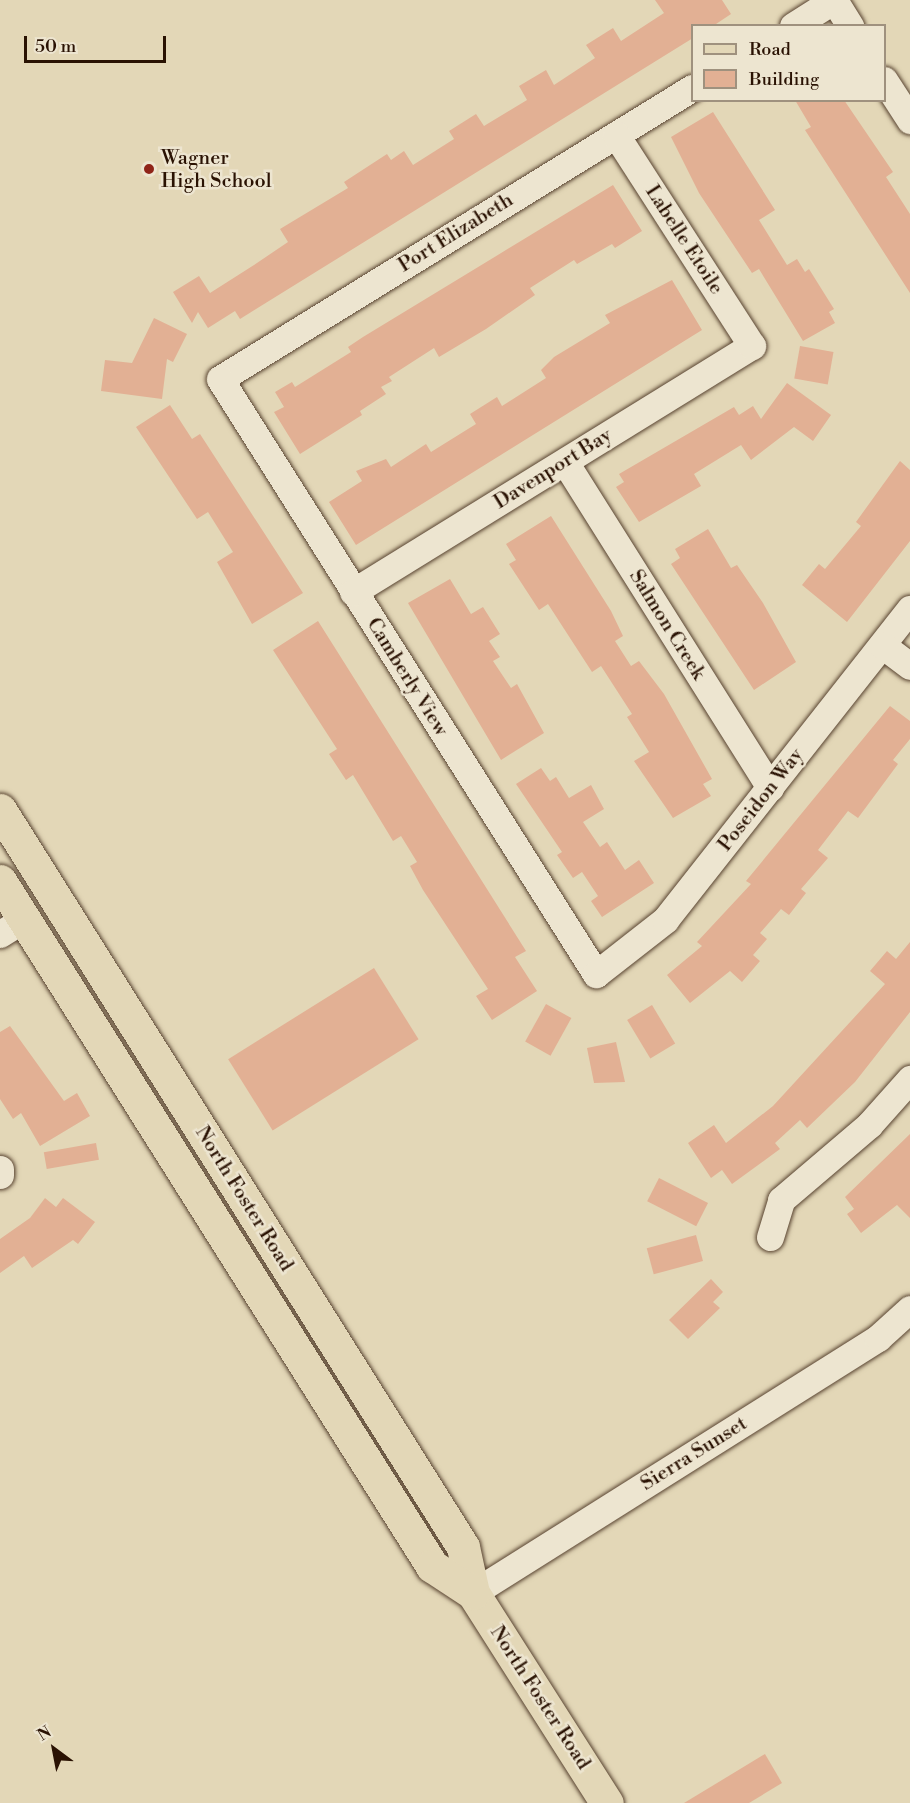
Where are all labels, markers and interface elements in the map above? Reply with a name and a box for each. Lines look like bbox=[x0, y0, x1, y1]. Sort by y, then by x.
scale bar bbox=[27, 24, 170, 62]
legend bbox=[691, 24, 886, 102]
text: 50 m bbox=[35, 35, 76, 58]
text: Road bbox=[749, 38, 791, 61]
text: Building bbox=[749, 68, 819, 91]
place label: Wagner High School bbox=[161, 146, 272, 193]
marker: Wagner High School bbox=[142, 162, 156, 176]
street label: Labelle Etoile bbox=[640, 181, 728, 299]
street label: Port Elizabeth bbox=[394, 188, 518, 278]
street label: Davenport Bay bbox=[490, 423, 616, 515]
street label: Salmon Creek bbox=[624, 566, 710, 684]
street label: Camberly View bbox=[361, 614, 453, 740]
street label: Poseidon Way bbox=[713, 744, 809, 856]
street label: North Foster Road bbox=[190, 1122, 298, 1276]
street label: Sierra Sunset bbox=[636, 1412, 752, 1496]
street label: North Foster Road bbox=[485, 1622, 595, 1774]
north arrow bbox=[24, 1719, 84, 1779]
text: N bbox=[34, 1722, 55, 1746]

